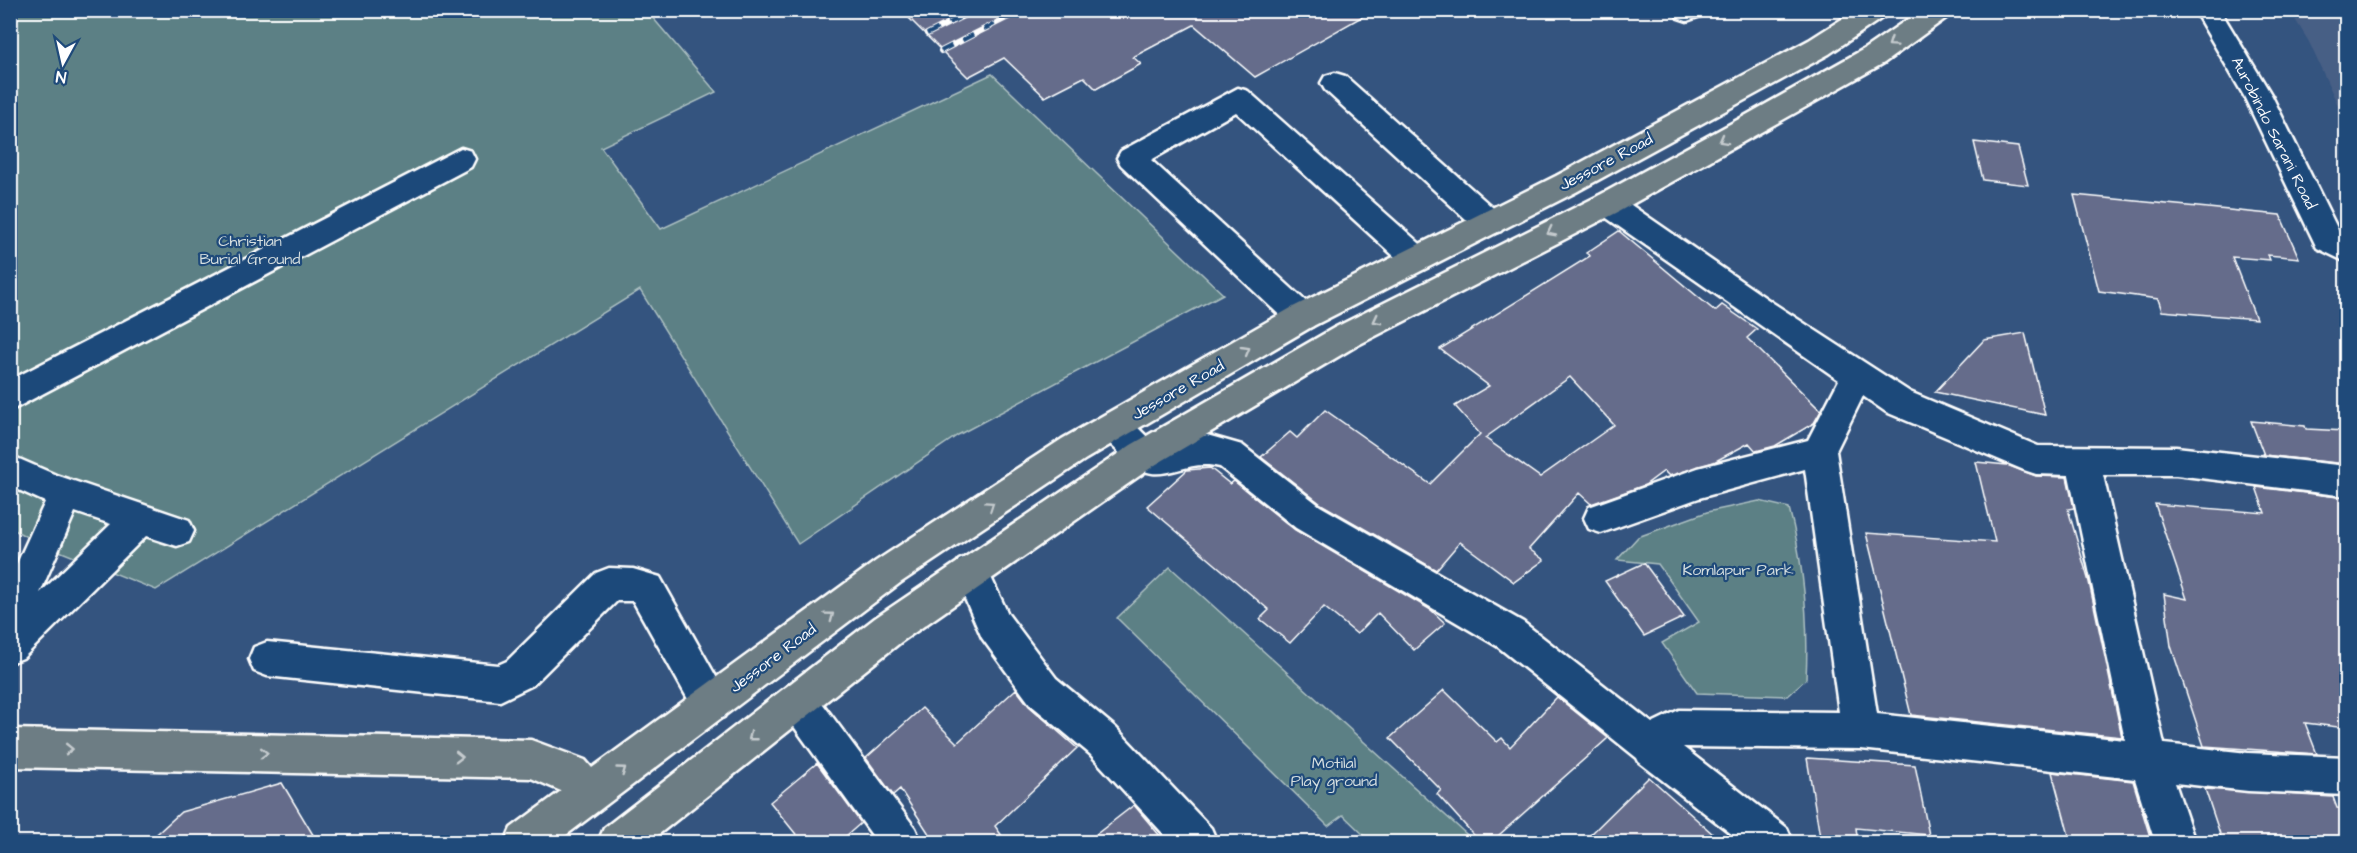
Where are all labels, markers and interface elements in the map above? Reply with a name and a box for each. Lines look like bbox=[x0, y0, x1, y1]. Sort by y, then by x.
north arrow bbox=[33, 33, 93, 93]
one-way arrow bbox=[1888, 36, 1899, 47]
street label: Aurobindo Sarani Road bbox=[2226, 53, 2322, 213]
text: N bbox=[55, 65, 68, 88]
street label: Jessore Road bbox=[1555, 128, 1657, 196]
one-way arrow bbox=[1719, 133, 1729, 144]
one-way arrow bbox=[1546, 225, 1557, 237]
park label: Christian Burial Ground bbox=[199, 230, 301, 270]
one-way arrow bbox=[1372, 313, 1383, 325]
one-way arrow bbox=[1240, 346, 1251, 357]
street label: Jessore Road bbox=[1128, 355, 1228, 425]
one-way arrow bbox=[983, 501, 994, 512]
park label: Komlapur Park bbox=[1682, 559, 1794, 581]
one-way arrow bbox=[823, 612, 834, 623]
street label: Jessore Road bbox=[725, 618, 821, 698]
one-way arrow bbox=[747, 730, 758, 741]
one-way arrow bbox=[64, 743, 73, 755]
one-way arrow bbox=[259, 747, 268, 759]
one-way arrow bbox=[454, 751, 463, 763]
park label: Motilal Play ground bbox=[1291, 752, 1377, 793]
one-way arrow bbox=[616, 766, 627, 777]

